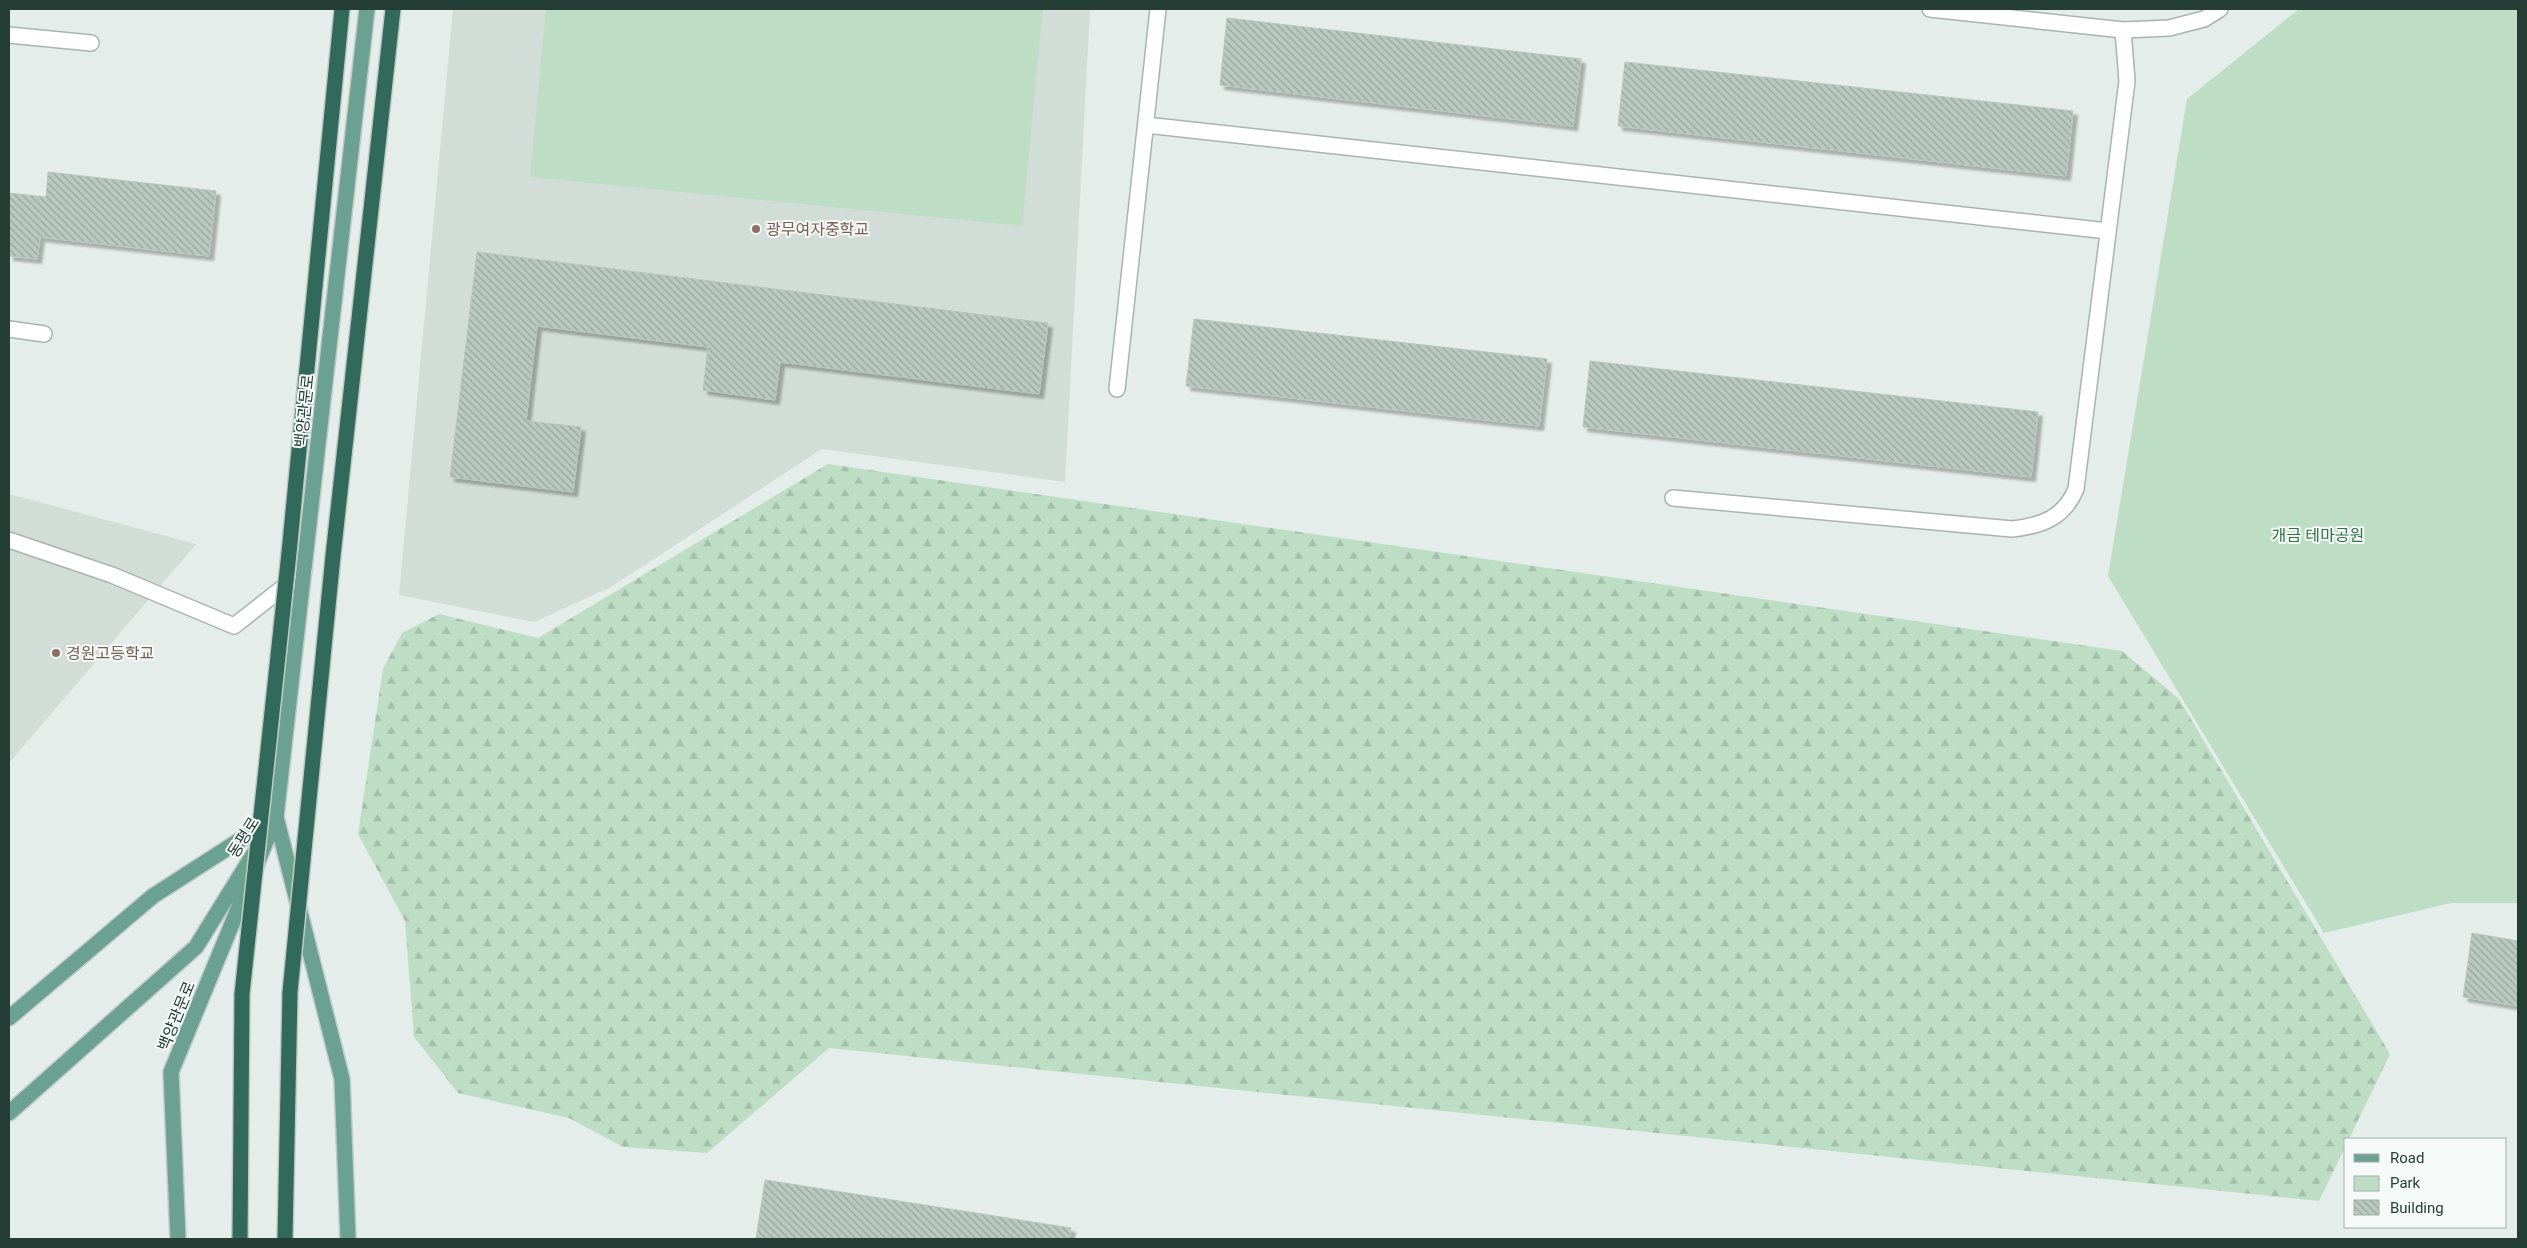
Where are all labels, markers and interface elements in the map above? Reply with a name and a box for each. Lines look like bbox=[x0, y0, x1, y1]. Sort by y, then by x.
place label: 광무여자중학교 bbox=[766, 220, 869, 239]
marker: 광무여자중학교 bbox=[750, 223, 762, 235]
street label: 백양관문로 bbox=[291, 373, 318, 449]
park label: 개금 테마공원 bbox=[2272, 526, 2364, 545]
place label: 경원고등학교 bbox=[66, 644, 154, 663]
marker: 경원고등학교 bbox=[50, 647, 62, 659]
street label: 동평로 bbox=[224, 813, 263, 861]
street label: 백양관문로 bbox=[154, 978, 199, 1054]
legend bbox=[2344, 1138, 2507, 1228]
text: Road bbox=[2390, 1149, 2424, 1167]
text: Park bbox=[2390, 1174, 2421, 1192]
text: Building bbox=[2390, 1199, 2444, 1217]

